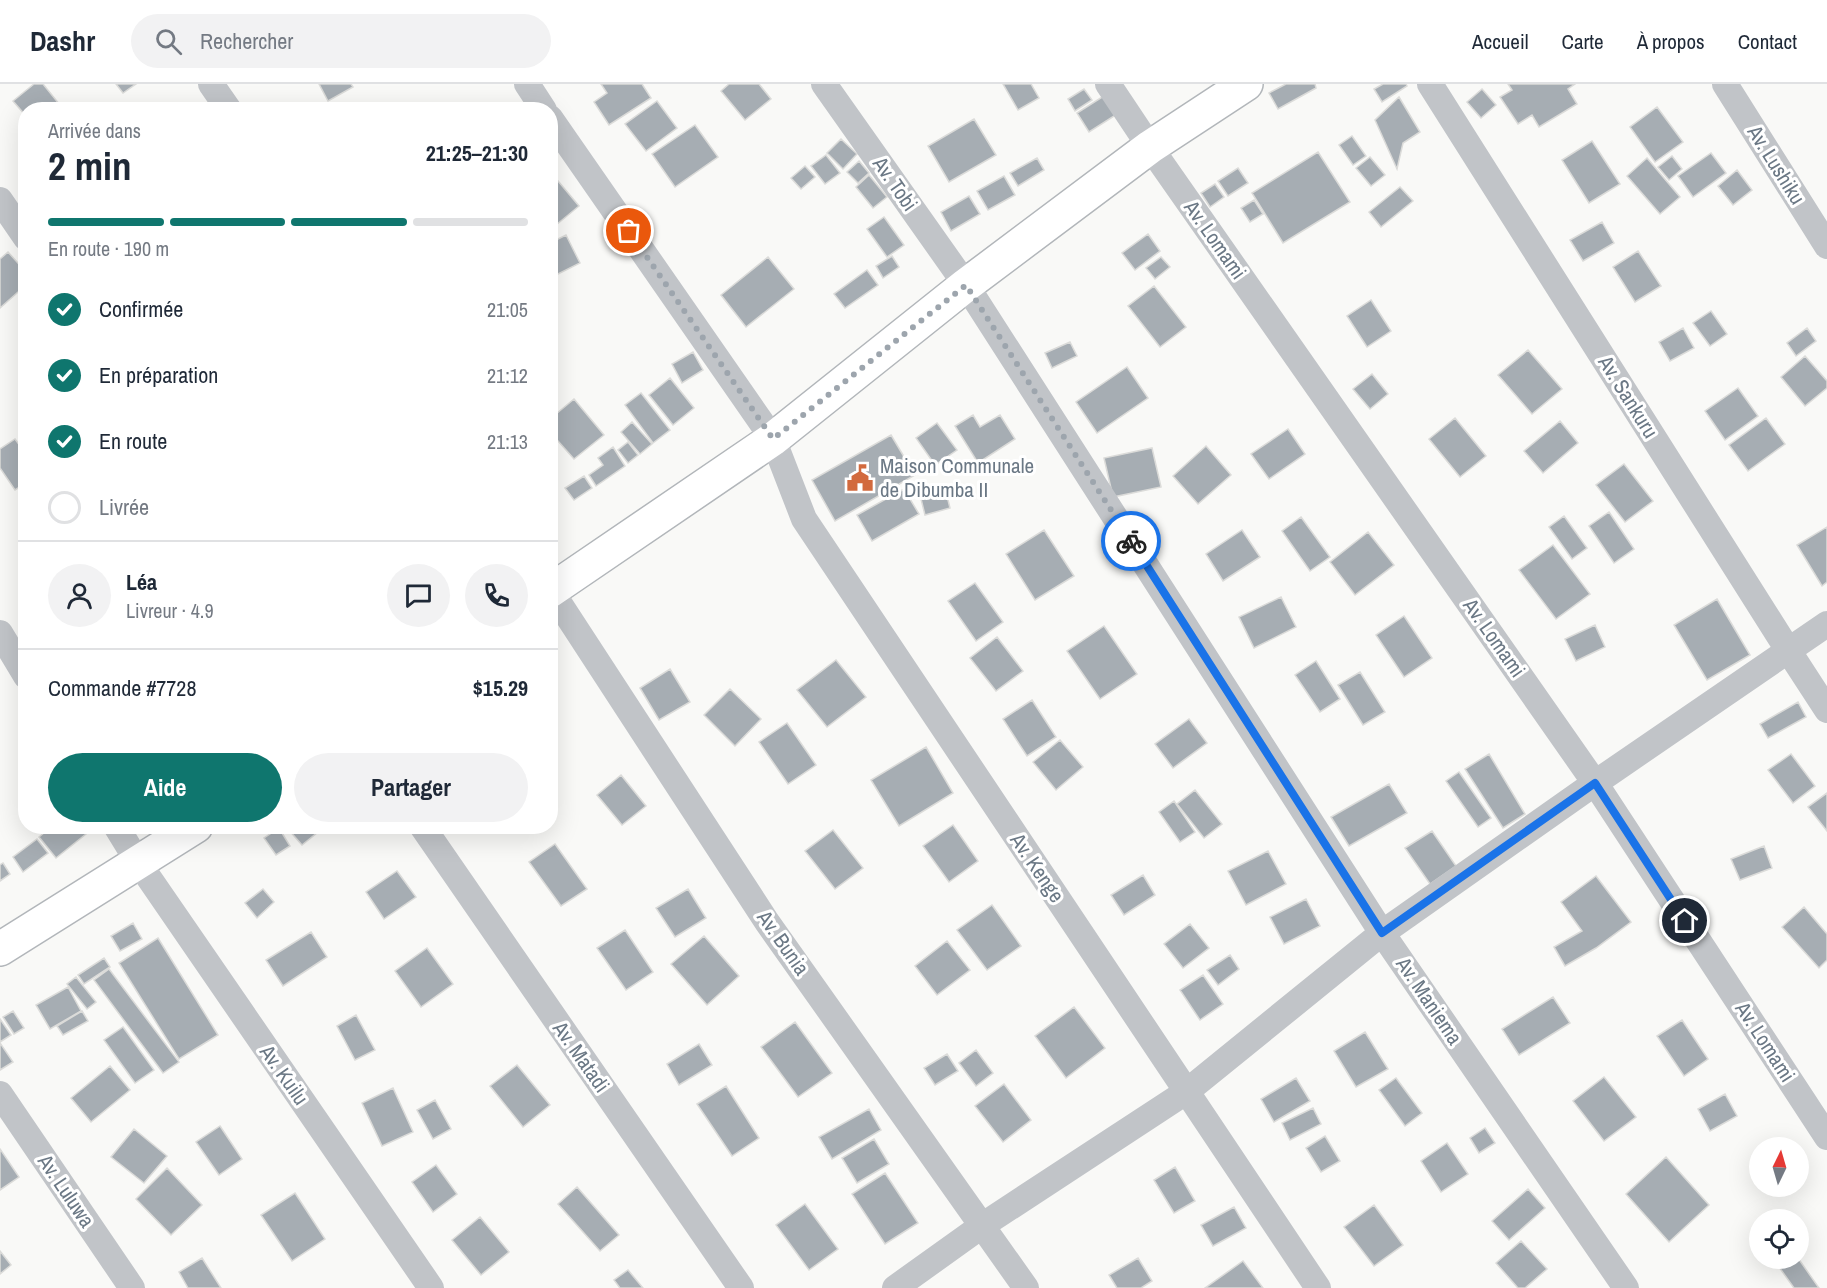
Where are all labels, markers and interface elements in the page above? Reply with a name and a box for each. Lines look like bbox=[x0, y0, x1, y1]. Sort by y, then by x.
search box bbox=[131, 14, 551, 68]
text: Dashr bbox=[30, 22, 95, 60]
icon: search bbox=[152, 25, 185, 58]
text: Rechercher bbox=[200, 26, 293, 56]
text: Accueil bbox=[1472, 27, 1529, 56]
text: Carte bbox=[1562, 27, 1604, 56]
text: À propos bbox=[1637, 27, 1705, 56]
text: Contact bbox=[1738, 27, 1797, 56]
text: Arrivée dans bbox=[48, 117, 141, 144]
street label: Av. Lushiku bbox=[1740, 119, 1812, 210]
text: 21:25–21:30 bbox=[426, 138, 528, 168]
text: 2 min bbox=[48, 140, 132, 192]
street label: Av. Tobi bbox=[866, 150, 925, 217]
street label: Av. Lomami bbox=[1177, 194, 1253, 285]
pin bbox=[603, 205, 654, 256]
icon: bag bbox=[612, 214, 645, 247]
text: En route · 190 m bbox=[48, 235, 169, 262]
icon: check bbox=[48, 293, 81, 326]
text: Confirmée bbox=[99, 294, 183, 324]
text: 21:05 bbox=[487, 296, 528, 323]
street label: Av. Sankuru bbox=[1591, 349, 1665, 444]
icon: check bbox=[48, 359, 81, 392]
text: En préparation bbox=[99, 360, 218, 390]
text: 21:12 bbox=[487, 362, 528, 389]
icon: check bbox=[48, 425, 81, 458]
text: En route bbox=[99, 426, 167, 456]
text: 21:13 bbox=[487, 428, 528, 455]
place label: Maison Communale de Dibumba II bbox=[880, 451, 1034, 504]
public building icon: Maison Communale de Dibumba II bbox=[845, 463, 875, 493]
text: Livrée bbox=[99, 492, 149, 522]
courier bbox=[1101, 511, 1161, 571]
icon: bike bbox=[1115, 525, 1148, 558]
button: person bbox=[48, 564, 111, 627]
button: chat bbox=[387, 564, 450, 627]
button: phone bbox=[465, 564, 528, 627]
text: Léa bbox=[126, 567, 157, 597]
street label: Av. Lomami bbox=[1456, 592, 1532, 683]
text: Livreur · 4.9 bbox=[126, 597, 214, 624]
text: Commande #7728 bbox=[48, 673, 196, 703]
text: $15.29 bbox=[473, 673, 528, 703]
button: Aide bbox=[48, 753, 282, 822]
button: Partager bbox=[294, 753, 528, 822]
street label: Av. Kenge bbox=[1003, 826, 1071, 908]
pin bbox=[1659, 895, 1710, 946]
street label: Av. Bunia bbox=[750, 904, 816, 981]
icon: home bbox=[1668, 904, 1701, 937]
street label: Av. Maniema bbox=[1389, 950, 1470, 1051]
street label: Av. Lomami bbox=[1728, 995, 1802, 1088]
street label: Av. Matadi bbox=[546, 1014, 616, 1098]
street label: Av. Kuilu bbox=[253, 1038, 316, 1111]
north arrow bbox=[1749, 1137, 1809, 1197]
map controls bbox=[1749, 1137, 1809, 1269]
street label: Av. Luluwa bbox=[31, 1148, 102, 1233]
button: locate bbox=[1749, 1209, 1809, 1269]

